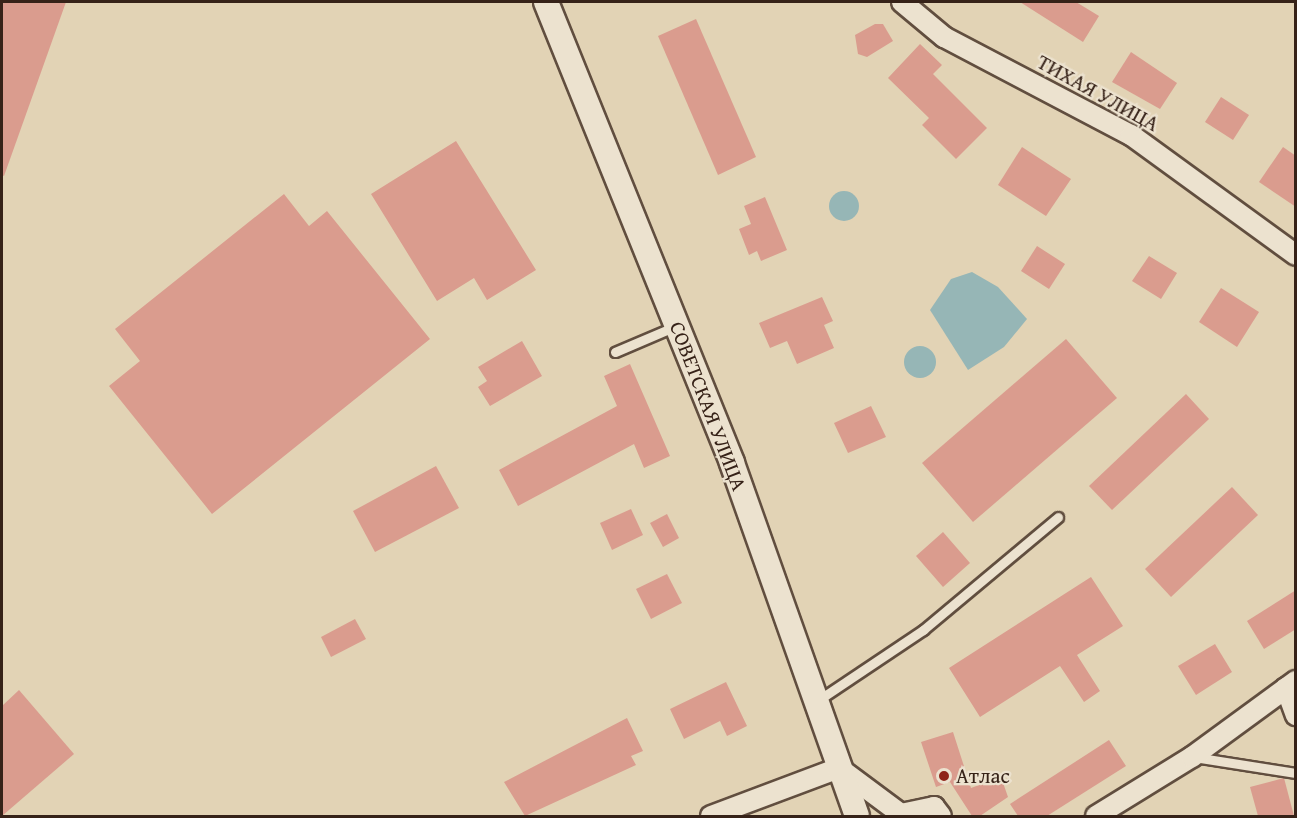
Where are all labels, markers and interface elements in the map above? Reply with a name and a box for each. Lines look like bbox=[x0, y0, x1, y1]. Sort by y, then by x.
street label: ТИХАЯ УЛИЦА bbox=[1033, 49, 1163, 137]
street label: СОВЕТСКАЯ УЛИЦА bbox=[664, 318, 752, 494]
place label: Атлас bbox=[956, 763, 1010, 789]
marker: Атлас bbox=[937, 769, 951, 783]

